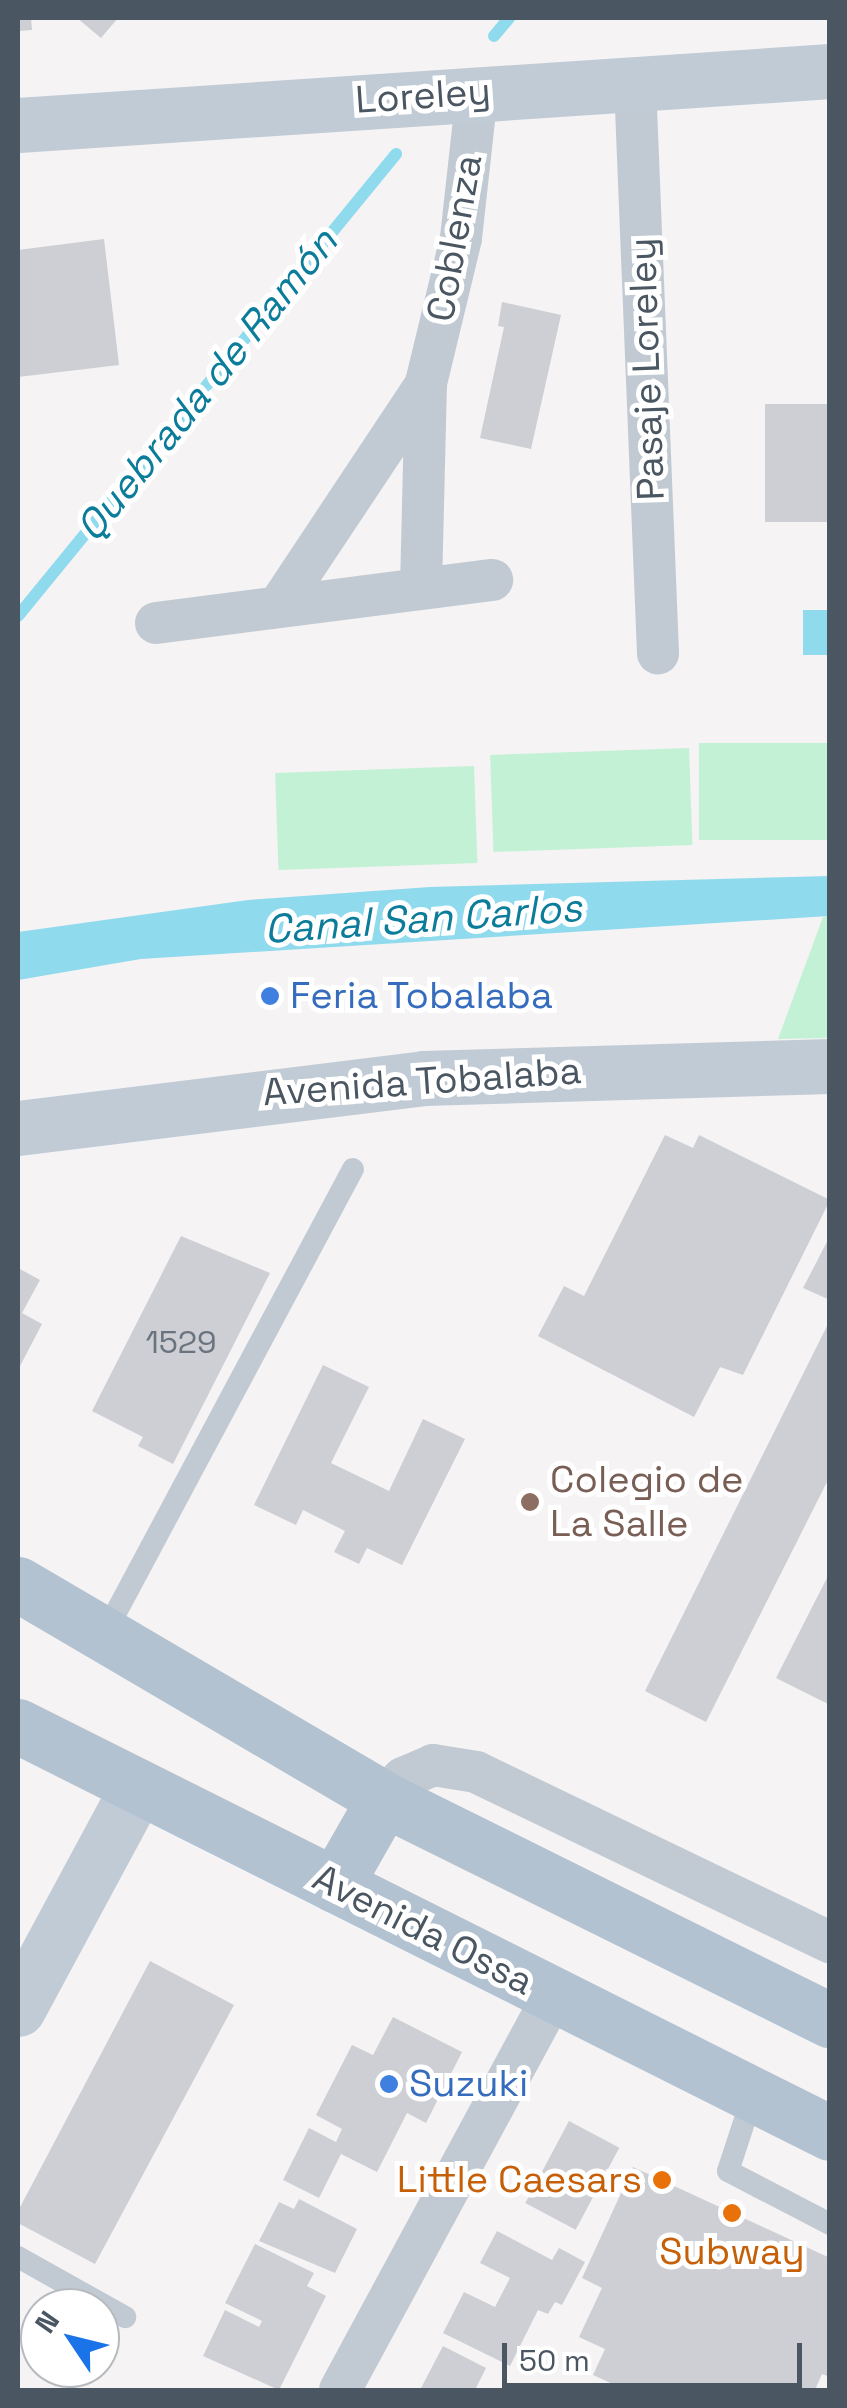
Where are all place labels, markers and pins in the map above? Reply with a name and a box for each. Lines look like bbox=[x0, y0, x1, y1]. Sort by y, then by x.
place label: Feria Tobalaba bbox=[290, 973, 554, 1019]
marker: Feria Tobalaba bbox=[259, 985, 281, 1007]
place label: Colegio de La Salle bbox=[550, 1457, 744, 1546]
marker: Colegio de La Salle bbox=[519, 1491, 541, 1513]
place label: Suzuki bbox=[409, 2061, 528, 2107]
marker: Suzuki bbox=[378, 2073, 400, 2095]
place label: Little Caesars bbox=[397, 2157, 642, 2203]
marker: Little Caesars bbox=[651, 2169, 673, 2191]
marker: Subway bbox=[721, 2202, 743, 2224]
place label: Subway bbox=[659, 2229, 805, 2275]

